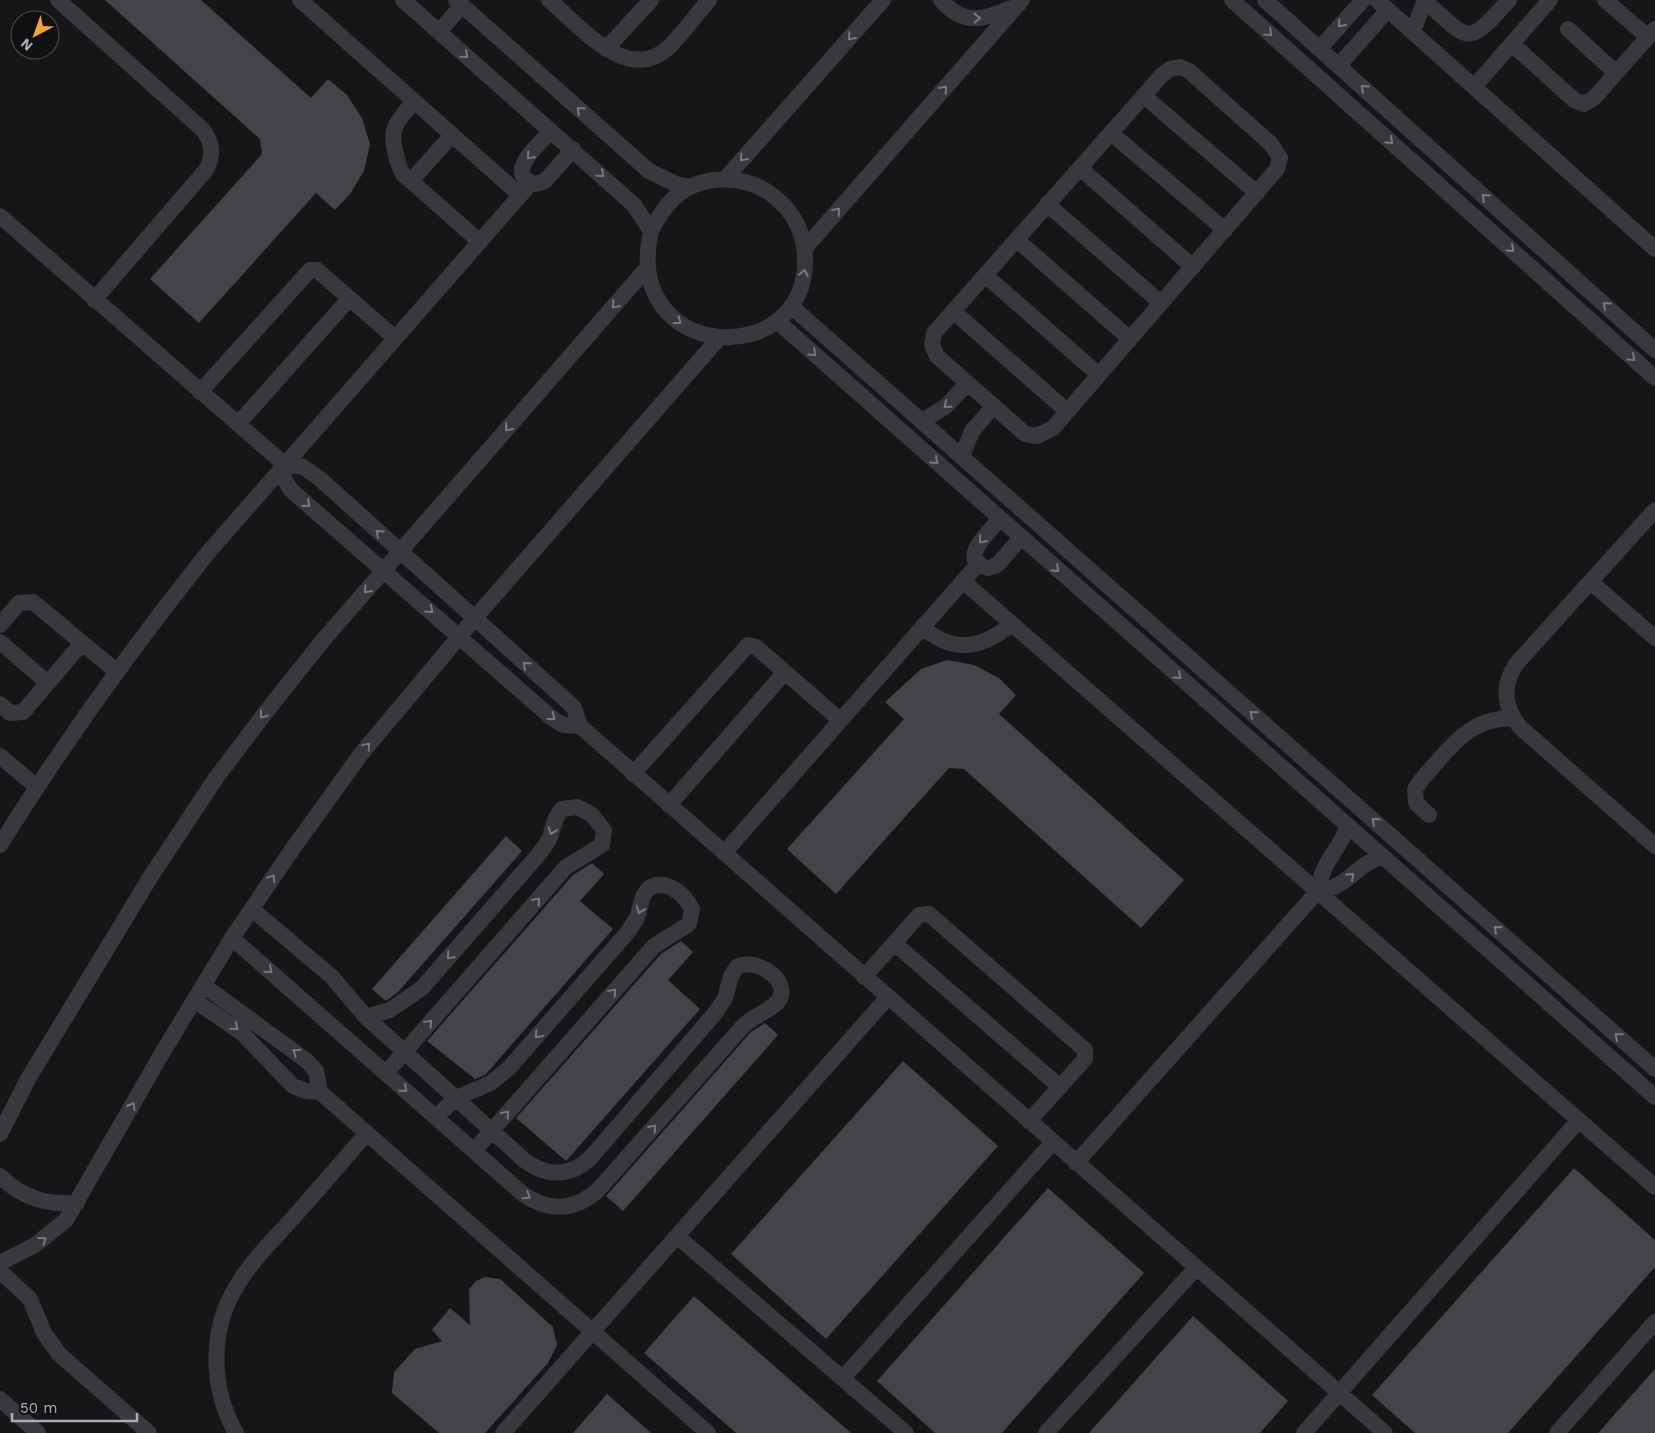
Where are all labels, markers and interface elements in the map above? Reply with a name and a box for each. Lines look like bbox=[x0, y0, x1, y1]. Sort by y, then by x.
north arrow bbox=[10, 10, 60, 60]
one-way arrow bbox=[973, 13, 981, 23]
one-way arrow bbox=[1338, 19, 1347, 28]
one-way arrow bbox=[1263, 27, 1272, 36]
one-way arrow bbox=[848, 31, 857, 40]
text: N bbox=[17, 35, 36, 54]
one-way arrow bbox=[460, 50, 469, 59]
one-way arrow bbox=[1361, 85, 1370, 94]
one-way arrow bbox=[938, 86, 947, 95]
one-way arrow bbox=[577, 107, 586, 116]
one-way arrow bbox=[1384, 135, 1393, 144]
one-way arrow bbox=[526, 150, 535, 159]
one-way arrow bbox=[740, 153, 749, 162]
one-way arrow bbox=[595, 168, 604, 177]
one-way arrow bbox=[1482, 193, 1491, 202]
one-way arrow bbox=[831, 208, 840, 217]
one-way arrow bbox=[1505, 243, 1514, 252]
one-way arrow bbox=[798, 269, 808, 278]
one-way arrow bbox=[612, 299, 620, 308]
one-way arrow bbox=[1602, 302, 1611, 311]
one-way arrow bbox=[673, 315, 682, 324]
one-way arrow bbox=[807, 347, 816, 356]
one-way arrow bbox=[1626, 352, 1635, 360]
one-way arrow bbox=[943, 400, 952, 409]
one-way arrow bbox=[505, 422, 514, 431]
one-way arrow bbox=[929, 455, 938, 464]
one-way arrow bbox=[301, 498, 310, 506]
one-way arrow bbox=[375, 530, 384, 539]
one-way arrow bbox=[979, 534, 988, 543]
one-way arrow bbox=[1051, 563, 1060, 572]
one-way arrow bbox=[363, 584, 372, 593]
one-way arrow bbox=[424, 604, 433, 613]
one-way arrow bbox=[523, 662, 532, 671]
one-way arrow bbox=[1172, 671, 1181, 679]
one-way arrow bbox=[260, 709, 269, 719]
one-way arrow bbox=[1250, 711, 1259, 719]
one-way arrow bbox=[546, 712, 555, 720]
one-way arrow bbox=[361, 743, 369, 752]
one-way arrow bbox=[1371, 818, 1380, 827]
one-way arrow bbox=[548, 826, 558, 834]
one-way arrow bbox=[1346, 873, 1355, 882]
one-way arrow bbox=[266, 875, 276, 884]
one-way arrow bbox=[531, 898, 539, 907]
one-way arrow bbox=[636, 905, 646, 913]
one-way arrow bbox=[1493, 926, 1502, 935]
one-way arrow bbox=[447, 951, 456, 960]
one-way arrow bbox=[263, 965, 272, 973]
one-way arrow bbox=[607, 989, 616, 998]
one-way arrow bbox=[424, 1020, 433, 1029]
one-way arrow bbox=[229, 1021, 238, 1030]
one-way arrow bbox=[535, 1029, 543, 1038]
one-way arrow bbox=[1615, 1033, 1624, 1042]
one-way arrow bbox=[292, 1049, 301, 1059]
one-way arrow bbox=[399, 1084, 408, 1093]
one-way arrow bbox=[125, 1102, 135, 1111]
one-way arrow bbox=[500, 1111, 509, 1120]
one-way arrow bbox=[648, 1124, 657, 1133]
one-way arrow bbox=[521, 1190, 530, 1199]
one-way arrow bbox=[37, 1237, 47, 1246]
scale bar bbox=[12, 1390, 138, 1422]
text: 50 m bbox=[20, 1399, 57, 1417]

